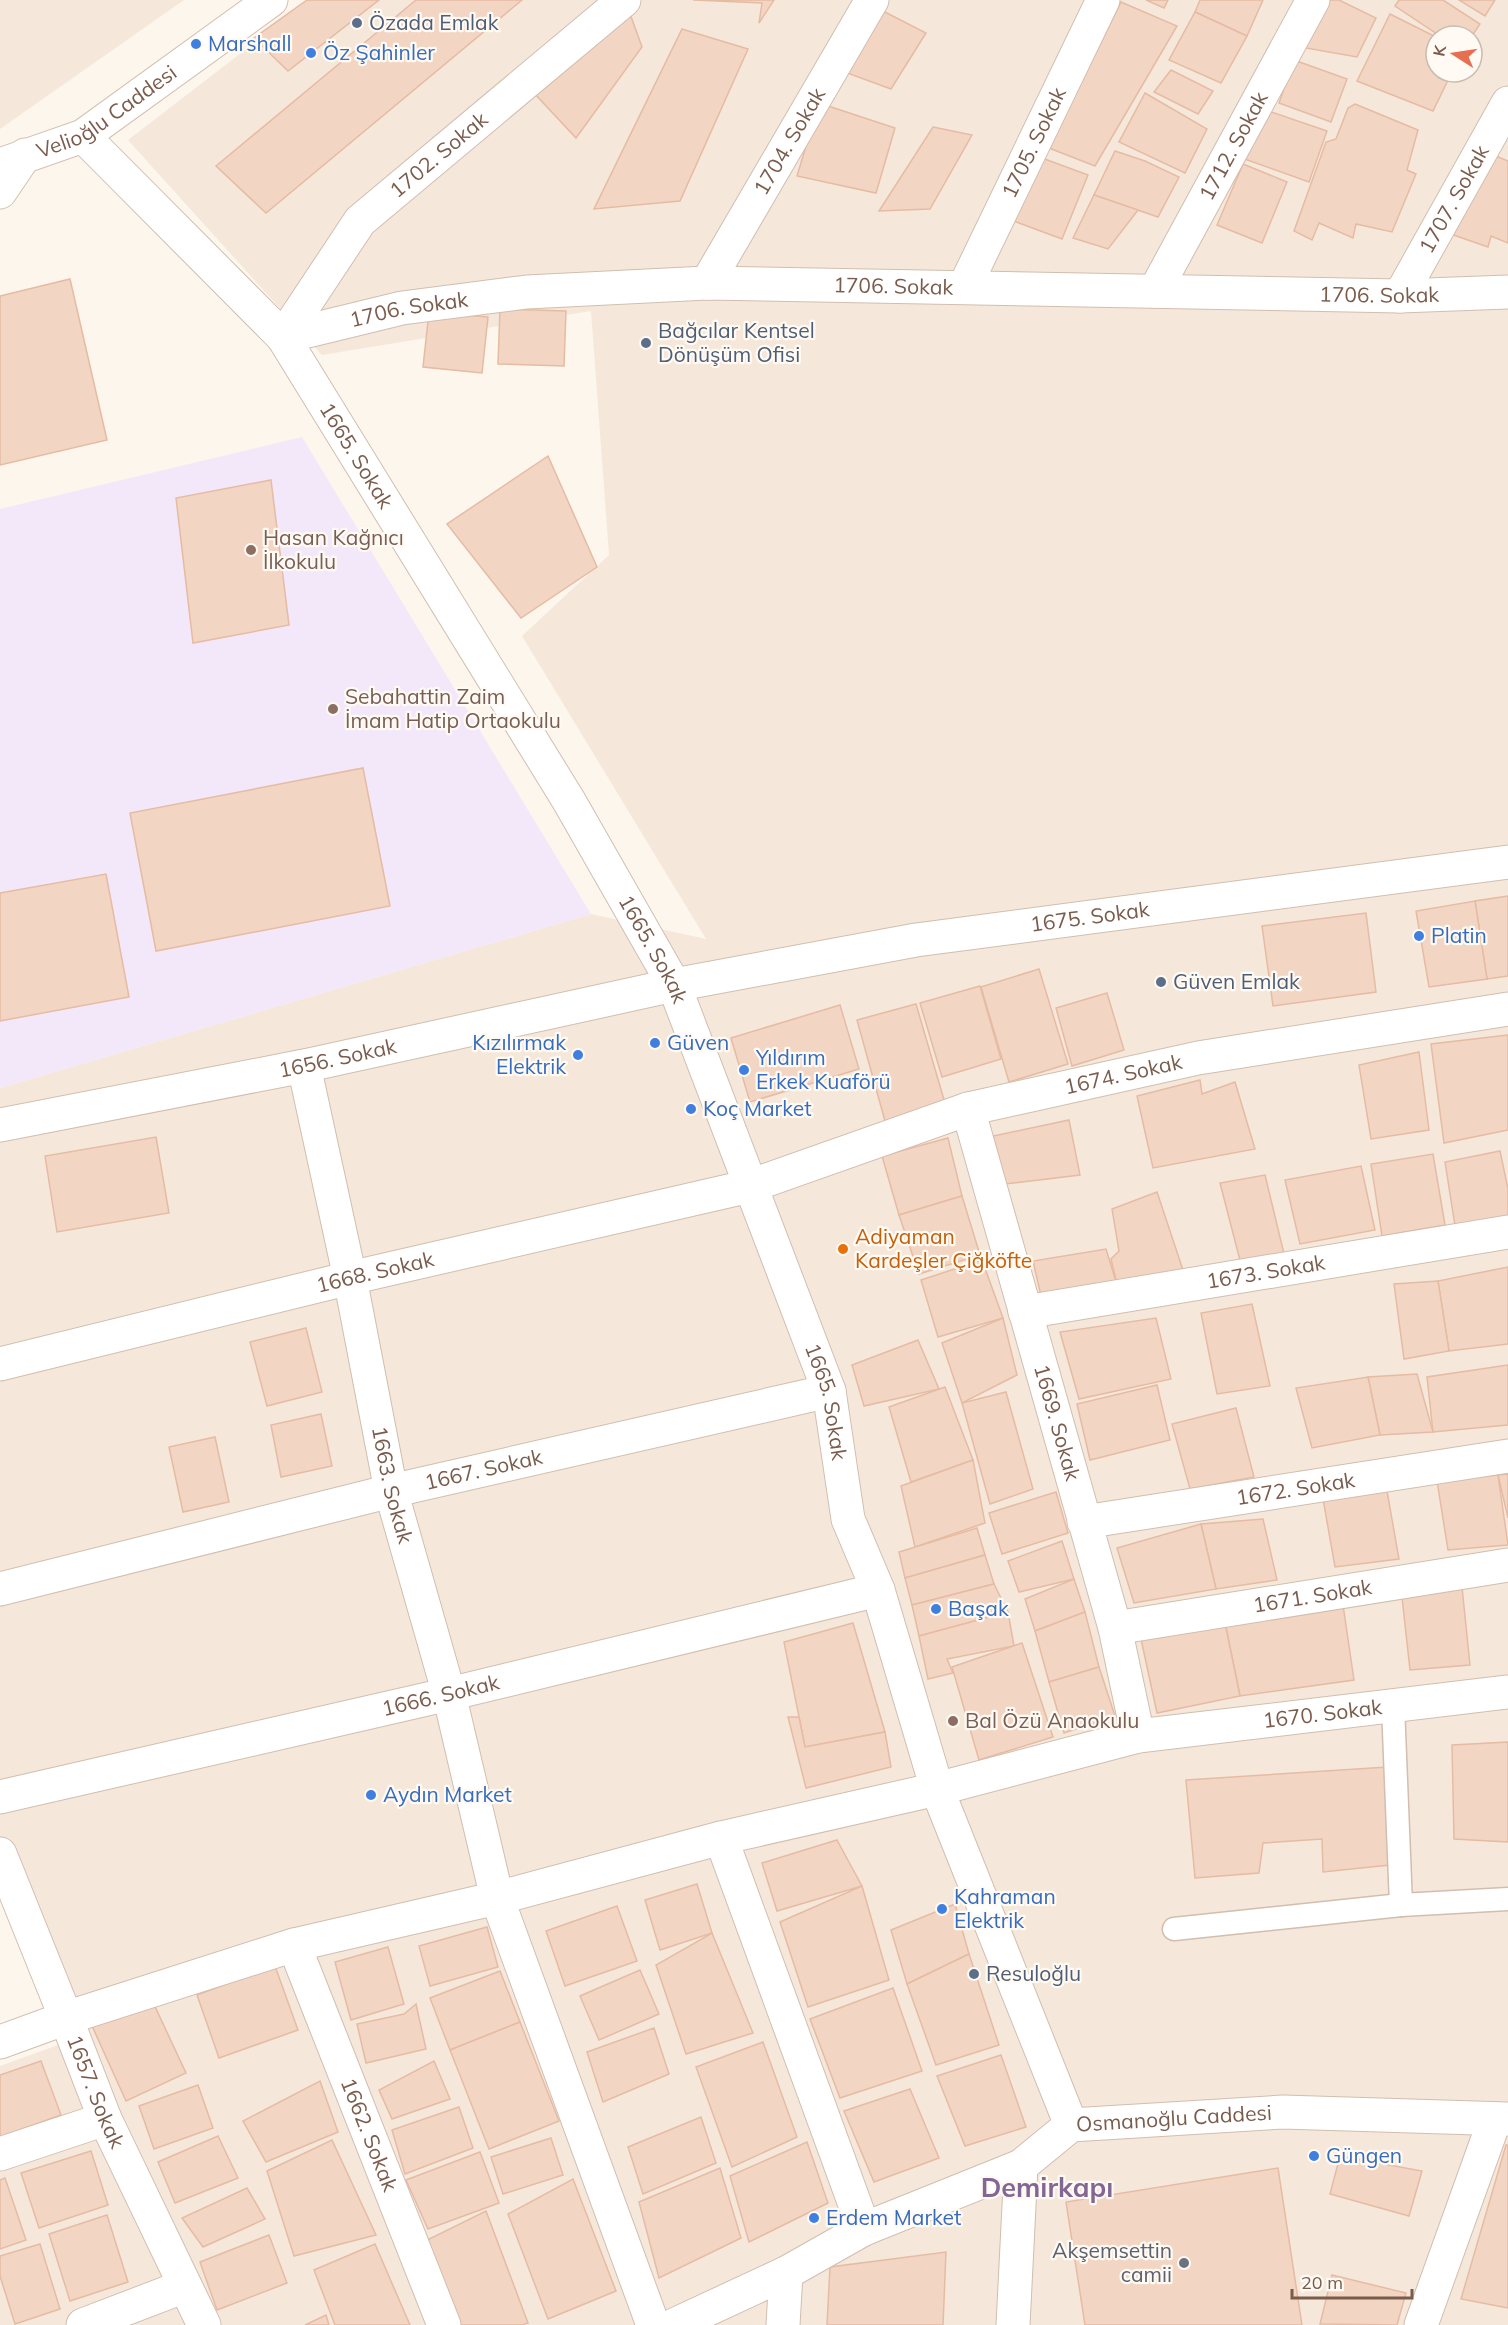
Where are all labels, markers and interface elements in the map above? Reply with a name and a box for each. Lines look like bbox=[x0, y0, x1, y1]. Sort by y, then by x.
place label: Özada Emlak bbox=[369, 9, 499, 35]
marker: Özada Emlak bbox=[350, 16, 364, 30]
north arrow bbox=[1424, 24, 1484, 84]
place label: Marshall bbox=[208, 30, 291, 56]
marker: Marshall bbox=[189, 37, 203, 51]
place label: Öz Şahinler bbox=[323, 39, 435, 65]
text: K bbox=[1428, 42, 1450, 58]
marker: Öz Şahinler bbox=[304, 46, 318, 60]
street label: Velioğlu Caddesi bbox=[33, 59, 181, 163]
street label: 1704. Sokak bbox=[747, 82, 830, 199]
street label: 1705. Sokak bbox=[995, 83, 1071, 202]
street label: 1712. Sokak bbox=[1193, 86, 1273, 204]
street label: 1702. Sokak bbox=[384, 106, 493, 203]
street label: 1707. Sokak bbox=[1413, 140, 1494, 257]
street label: 1706. Sokak bbox=[833, 271, 954, 300]
street label: 1706. Sokak bbox=[1319, 280, 1440, 308]
street label: 1706. Sokak bbox=[347, 286, 470, 332]
place label: Bağcılar Kentsel Dönüşüm Ofisi bbox=[658, 317, 815, 367]
marker: Bağcılar Kentsel Dönüşüm Ofisi bbox=[639, 336, 653, 350]
street label: 1665. Sokak bbox=[314, 397, 400, 513]
place label: Hasan Kağnıcı İlkokulu bbox=[263, 524, 404, 574]
marker: Hasan Kağnıcı İlkokulu bbox=[244, 543, 258, 557]
place label: Sebahattin Zaim İmam Hatip Ortaokulu bbox=[345, 683, 561, 733]
marker: Sebahattin Zaim İmam Hatip Ortaokulu bbox=[326, 702, 340, 716]
street label: 1665. Sokak bbox=[613, 890, 694, 1007]
street label: 1675. Sokak bbox=[1029, 895, 1151, 937]
place label: Platin bbox=[1431, 922, 1487, 948]
marker: Platin bbox=[1412, 929, 1426, 943]
place label: Güven Emlak bbox=[1173, 968, 1300, 994]
marker: Güven Emlak bbox=[1154, 975, 1168, 989]
place label: Kızılırmak Elektrik bbox=[472, 1029, 566, 1079]
place label: Güven bbox=[667, 1029, 729, 1055]
street label: 1656. Sokak bbox=[276, 1032, 399, 1083]
marker: Güven bbox=[648, 1036, 662, 1050]
place label: Yıldırım Erkek Kuaförü bbox=[755, 1044, 891, 1094]
marker: Kızılırmak Elektrik bbox=[571, 1048, 585, 1062]
street label: 1674. Sokak bbox=[1062, 1048, 1185, 1099]
marker: Yıldırım Erkek Kuaförü bbox=[737, 1063, 751, 1077]
place label: Koç Market bbox=[703, 1095, 812, 1121]
marker: Koç Market bbox=[684, 1102, 698, 1116]
place label: Adiyaman Kardeşler Çiğköfte bbox=[855, 1223, 1032, 1273]
marker: Adiyaman Kardeşler Çiğköfte bbox=[836, 1242, 850, 1256]
street label: 1668. Sokak bbox=[313, 1245, 436, 1298]
street label: 1673. Sokak bbox=[1204, 1248, 1327, 1294]
street label: 1665. Sokak bbox=[800, 1339, 853, 1462]
street label: 1669. Sokak bbox=[1029, 1361, 1087, 1484]
street label: 1663. Sokak bbox=[367, 1424, 419, 1547]
street label: 1667. Sokak bbox=[422, 1443, 545, 1495]
street label: 1672. Sokak bbox=[1234, 1466, 1357, 1510]
street label: 1671. Sokak bbox=[1251, 1573, 1374, 1618]
place label: Başak bbox=[948, 1595, 1009, 1621]
marker: Başak bbox=[929, 1602, 943, 1616]
street label: 1666. Sokak bbox=[379, 1668, 502, 1721]
street label: 1670. Sokak bbox=[1261, 1693, 1384, 1733]
place label: Bal Özü Anaokulu bbox=[965, 1707, 1139, 1733]
marker: Bal Özü Anaokulu bbox=[946, 1714, 960, 1728]
place label: Aydın Market bbox=[383, 1781, 512, 1807]
marker: Aydın Market bbox=[364, 1788, 378, 1802]
place label: Kahraman Elektrik bbox=[954, 1883, 1056, 1933]
marker: Kahraman Elektrik bbox=[935, 1902, 949, 1916]
place label: Resuloğlu bbox=[986, 1960, 1081, 1986]
marker: Resuloğlu bbox=[967, 1967, 981, 1981]
street label: 1657. Sokak bbox=[62, 2031, 131, 2152]
street label: 1662. Sokak bbox=[336, 2074, 404, 2195]
street label: Osmanoğlu Caddesi bbox=[1075, 2099, 1272, 2137]
place label: Güngen bbox=[1326, 2142, 1402, 2168]
marker: Güngen bbox=[1307, 2149, 1321, 2163]
district label: Demirkapı bbox=[981, 2170, 1113, 2204]
place label: Erdem Market bbox=[826, 2204, 961, 2230]
marker: Erdem Market bbox=[807, 2211, 821, 2225]
place label: Akşemsettin camii bbox=[1052, 2237, 1172, 2287]
marker: Akşemsettin camii bbox=[1177, 2256, 1191, 2270]
scale bar bbox=[1292, 2262, 1412, 2300]
text: 20 m bbox=[1301, 2271, 1343, 2294]

